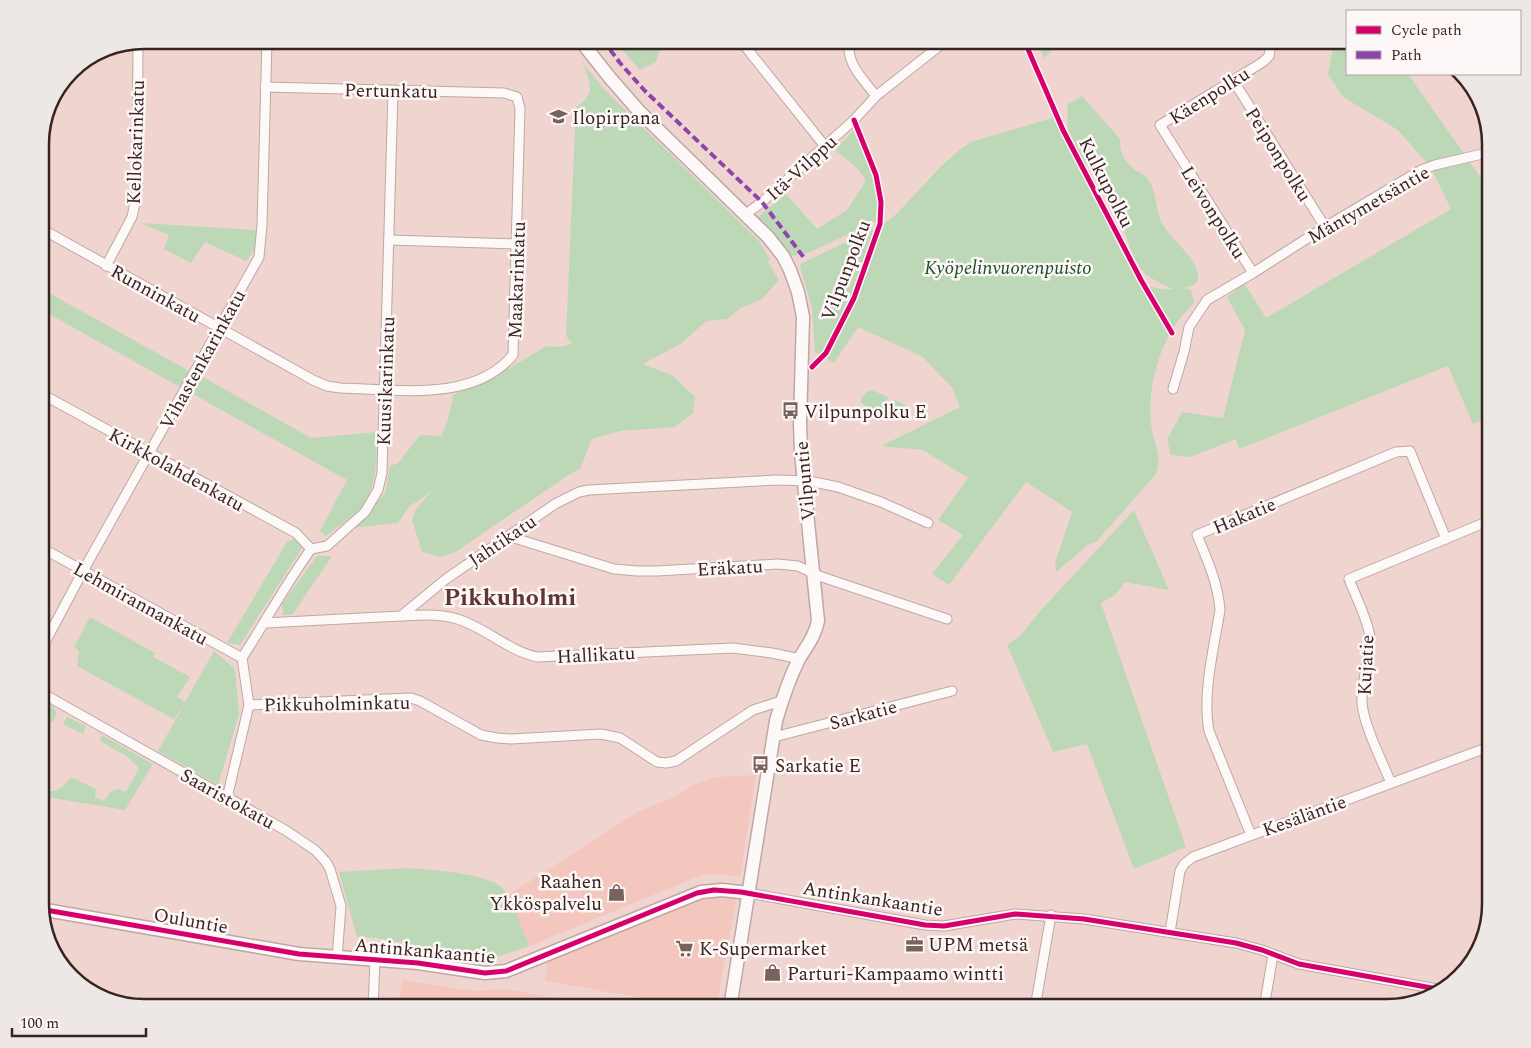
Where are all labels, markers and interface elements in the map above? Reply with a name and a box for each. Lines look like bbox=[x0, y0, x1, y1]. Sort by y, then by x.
legend bbox=[1346, 10, 1521, 75]
text: Cycle path bbox=[1391, 19, 1462, 42]
text: Path bbox=[1391, 44, 1422, 67]
street label: Käenpolku bbox=[1164, 60, 1256, 133]
street label: Pertunkatu bbox=[344, 76, 439, 107]
street label: Kellokarinkatu bbox=[120, 79, 153, 205]
street label: Peiponpolku bbox=[1237, 102, 1319, 208]
place label: Ilopirpana bbox=[572, 104, 661, 133]
school or university icon: Ilopirpana bbox=[548, 107, 568, 127]
street label: Itä-Vilppu bbox=[760, 128, 844, 208]
street label: Kulkupolku bbox=[1070, 132, 1141, 233]
street label: Mäntymetsäntie bbox=[1302, 158, 1435, 252]
street label: Leivonpolku bbox=[1173, 160, 1253, 265]
street label: Vilpunpolku bbox=[814, 216, 879, 325]
street label: Maakarinkatu bbox=[501, 220, 534, 339]
park label: Kyöpelinvuorenpuisto bbox=[924, 254, 1092, 283]
street label: Runninkatu bbox=[105, 258, 206, 331]
street label: Vihastenkarinkatu bbox=[153, 284, 254, 435]
street label: Kuusikarinkatu bbox=[370, 315, 403, 446]
place label: Vilpunpolku E bbox=[804, 398, 927, 427]
bus stop icon: Vilpunpolku E bbox=[780, 401, 800, 421]
street label: Kirkkolahdenkatu bbox=[103, 421, 250, 520]
street label: Vilpuntie bbox=[788, 440, 823, 522]
street label: Hakatie bbox=[1209, 490, 1281, 543]
street label: Jahtikatu bbox=[463, 508, 543, 575]
street label: Eräkatu bbox=[696, 552, 764, 585]
street label: Lehmirannankatu bbox=[67, 555, 214, 654]
district label: Pikkuholmi bbox=[444, 580, 576, 616]
street label: Kujatie bbox=[1350, 634, 1383, 696]
street label: Hallikatu bbox=[556, 639, 636, 672]
street label: Pikkuholminkatu bbox=[263, 689, 411, 720]
street label: Sarkatie bbox=[826, 693, 900, 738]
place label: Sarkatie E bbox=[775, 752, 861, 781]
bus stop icon: Sarkatie E bbox=[751, 755, 771, 775]
street label: Saaristokatu bbox=[175, 761, 280, 837]
street label: Kesäläntie bbox=[1258, 788, 1351, 845]
place label: Raahen Ykköspalvelu bbox=[489, 868, 602, 919]
street label: Antinkankaantie bbox=[801, 874, 945, 925]
shop icon: Raahen Ykköspalvelu bbox=[606, 882, 626, 902]
street label: Ouluntie bbox=[151, 901, 230, 942]
street label: Antinkankaantie bbox=[353, 931, 497, 972]
place label: UPM metsä bbox=[928, 931, 1029, 960]
office icon: UPM metsä bbox=[904, 934, 924, 954]
place label: K-Supermarket bbox=[699, 935, 827, 964]
supermarket icon: K-Supermarket bbox=[675, 938, 695, 958]
place label: Parturi-Kampaamo wintti bbox=[787, 960, 1004, 989]
shop icon: Parturi-Kampaamo wintti bbox=[763, 963, 783, 983]
scale bar bbox=[12, 1006, 146, 1038]
text: 100 m bbox=[20, 1012, 59, 1035]

